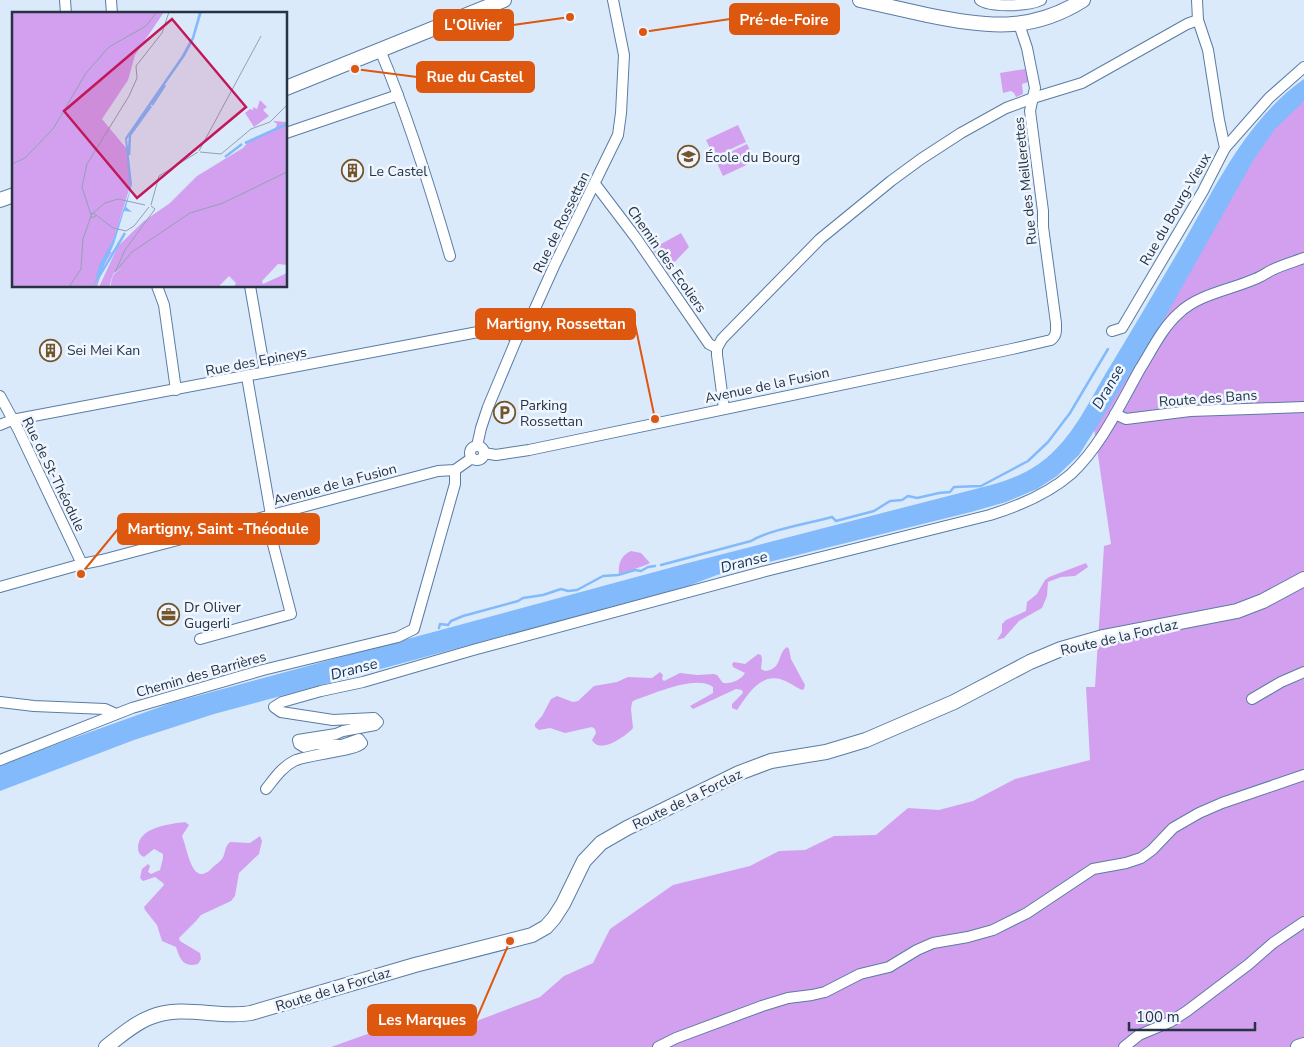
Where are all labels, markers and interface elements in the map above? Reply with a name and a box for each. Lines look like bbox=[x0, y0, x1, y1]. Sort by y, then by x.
callout: Pré-de-Foire bbox=[730, 4, 839, 34]
callout: L'Olivier bbox=[434, 10, 513, 40]
text: Pré-de-Foire bbox=[740, 10, 828, 30]
inset map bbox=[12, 12, 288, 288]
text: L'Olivier bbox=[444, 15, 502, 35]
callout: Rue du Castel bbox=[417, 62, 534, 92]
text: Rue du Castel bbox=[427, 67, 524, 87]
street label: Rue des Meillerettes bbox=[1009, 116, 1042, 246]
school or university icon: École du Bourg bbox=[677, 145, 701, 169]
place label: École du Bourg bbox=[705, 148, 800, 167]
street label: Rue du Bourg-Vieux bbox=[1135, 149, 1216, 269]
building icon: Le Castel bbox=[341, 159, 365, 183]
place label: Le Castel bbox=[369, 162, 428, 181]
street label: Rue de Rossettan bbox=[529, 168, 594, 276]
street label: Chemin des Ecoliers bbox=[623, 202, 711, 317]
callout: Martigny, Rossettan bbox=[476, 309, 635, 339]
text: Martigny, Rossettan bbox=[486, 314, 626, 334]
building icon: Sei Mei Kan bbox=[39, 338, 63, 362]
place label: Sei Mei Kan bbox=[67, 341, 140, 360]
street label: Rue des Epineys bbox=[204, 342, 309, 381]
water label: Dranse bbox=[1087, 361, 1129, 413]
street label: Avenue de la Fusion bbox=[703, 363, 831, 408]
street label: Route des Bans bbox=[1158, 386, 1258, 411]
place label: Parking Rossettan bbox=[520, 396, 583, 431]
parking icon: Parking Rossettan bbox=[492, 401, 516, 425]
street label: Rue de St-Théodule bbox=[18, 414, 90, 535]
street label: Avenue de la Fusion bbox=[271, 459, 399, 510]
callout: Martigny, Saint -Théodule bbox=[118, 514, 319, 544]
text: Martigny, Saint -Théodule bbox=[127, 519, 309, 539]
water label: Dranse bbox=[718, 546, 770, 578]
place label: Dr Oliver Gugerli bbox=[184, 598, 241, 633]
office icon: Dr Oliver Gugerli bbox=[156, 603, 180, 627]
street label: Route de la Forclaz bbox=[1059, 615, 1180, 660]
street label: Chemin des Barrières bbox=[134, 647, 269, 702]
water label: Dranse bbox=[328, 653, 380, 685]
street label: Route de la Forclaz bbox=[629, 764, 746, 834]
street label: Route de la Forclaz bbox=[273, 963, 394, 1016]
scale bar bbox=[1129, 1000, 1255, 1032]
callout: Les Marques bbox=[368, 1005, 476, 1035]
text: 100 m bbox=[1136, 1007, 1180, 1027]
text: Les Marques bbox=[378, 1010, 466, 1030]

